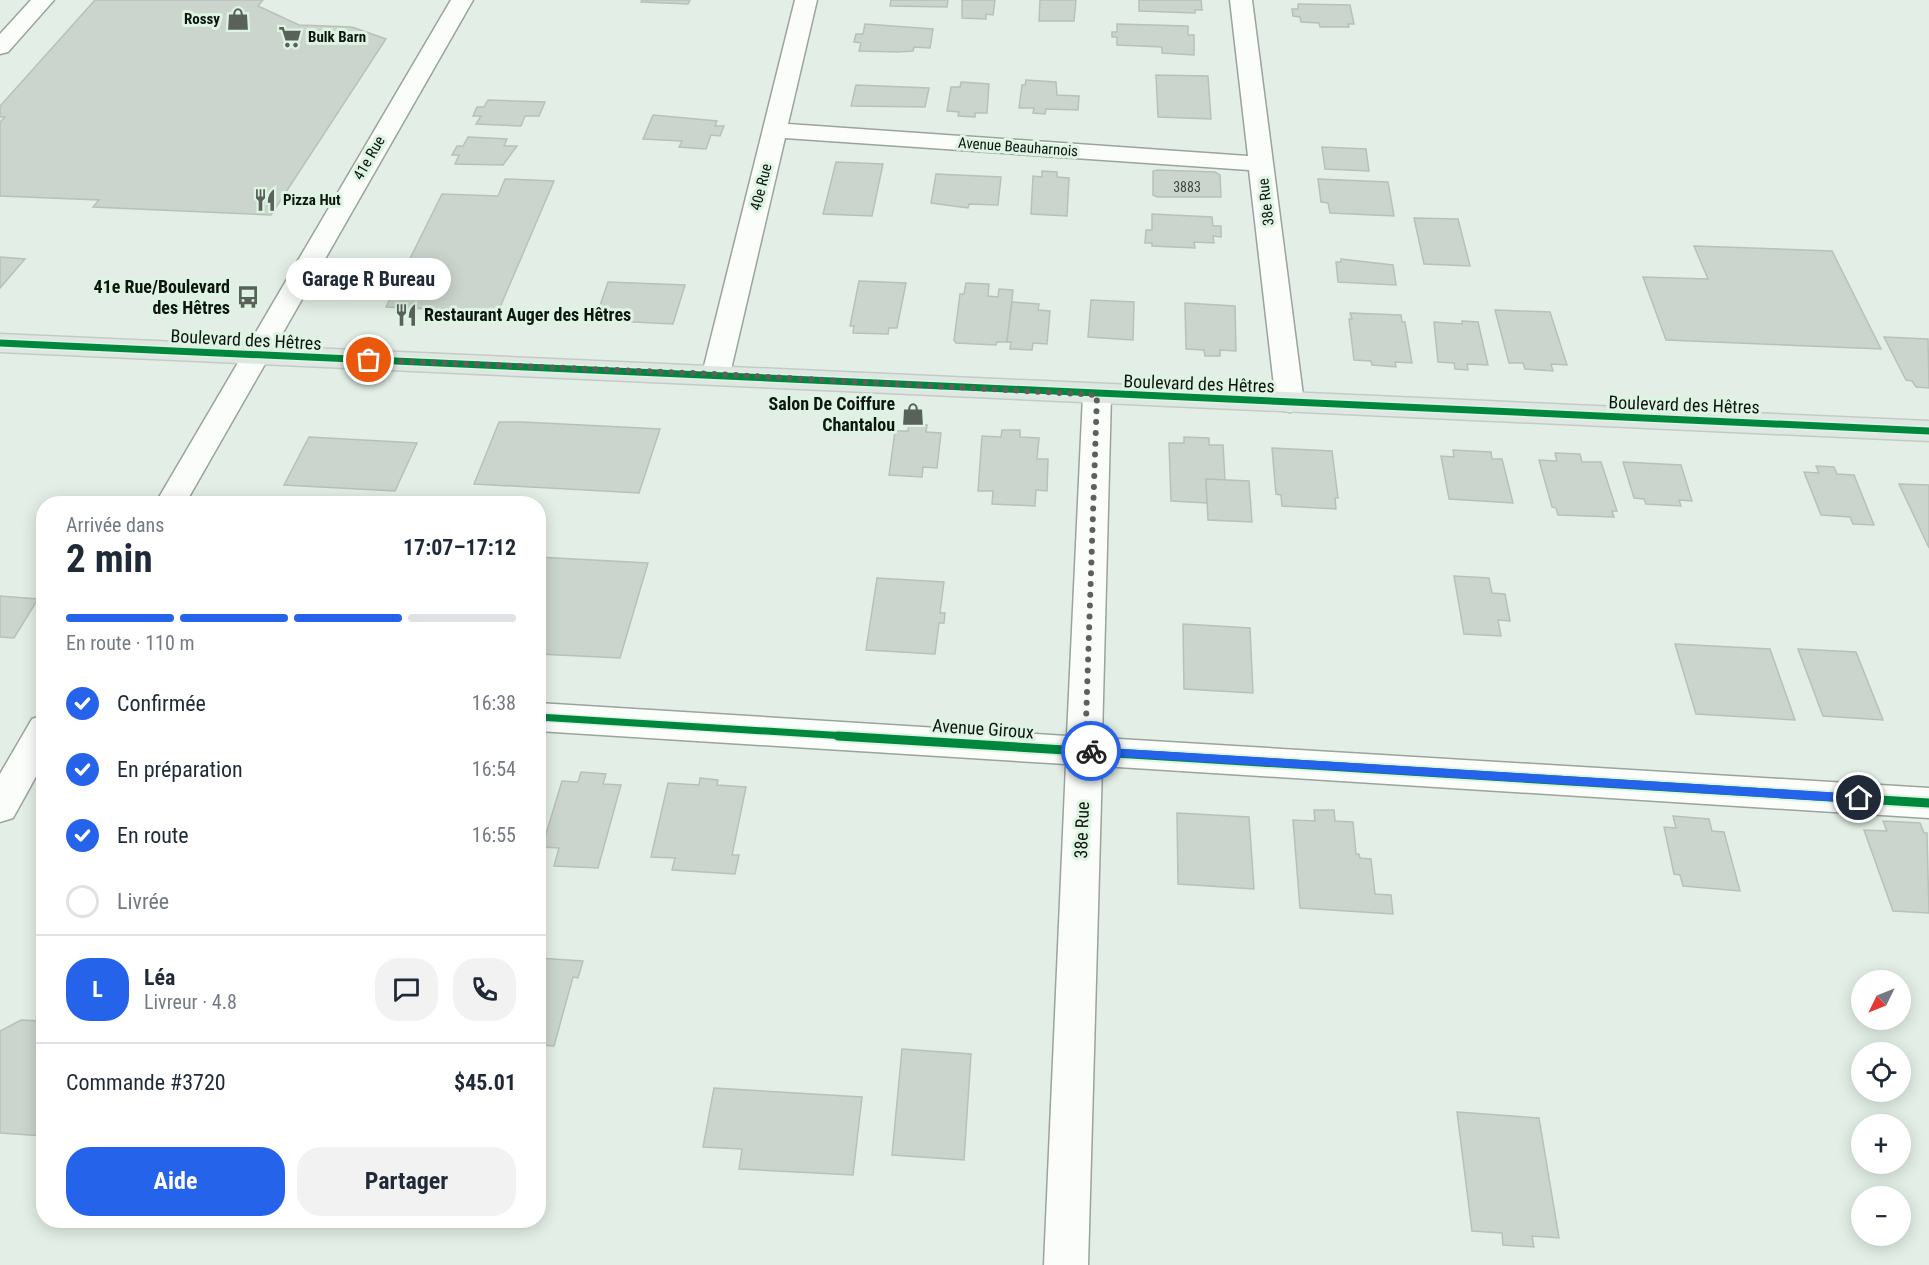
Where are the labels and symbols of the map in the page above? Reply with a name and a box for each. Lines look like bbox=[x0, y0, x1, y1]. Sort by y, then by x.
shop icon: Rossy bbox=[225, 6, 251, 32]
place label: Rossy bbox=[184, 10, 220, 28]
supermarket icon: Bulk Barn bbox=[277, 24, 303, 50]
place label: Bulk Barn bbox=[308, 28, 366, 46]
street label: 41e Rue bbox=[349, 133, 389, 183]
street label: Avenue Beauharnois bbox=[957, 134, 1079, 160]
street label: 40e Rue bbox=[747, 162, 775, 212]
street label: 38e Rue bbox=[1254, 177, 1278, 227]
house number: 3883 bbox=[1173, 179, 1201, 195]
restaurant icon: Pizza Hut bbox=[252, 187, 278, 213]
place label: Pizza Hut bbox=[283, 191, 341, 209]
callout: Garage R Bureau bbox=[286, 258, 452, 300]
place label: 41e Rue/Boulevard des Hêtres bbox=[94, 276, 230, 318]
bus stop icon: 41e Rue/Boulevard des Hêtres bbox=[235, 284, 261, 310]
restaurant icon: Restaurant Auger des Hêtres bbox=[393, 302, 419, 328]
place label: Restaurant Auger des Hêtres bbox=[424, 304, 631, 325]
street label: Boulevard des Hêtres bbox=[170, 325, 322, 354]
pin bbox=[343, 334, 394, 385]
street label: Boulevard des Hêtres bbox=[1123, 370, 1275, 397]
street label: Boulevard des Hêtres bbox=[1608, 391, 1760, 418]
place label: Salon De Coiffure Chantalou bbox=[769, 393, 895, 435]
shop icon: Salon De Coiffure Chantalou bbox=[900, 401, 926, 427]
street label: Avenue Giroux bbox=[932, 714, 1035, 743]
courier bbox=[1061, 721, 1121, 781]
pin bbox=[1833, 772, 1884, 823]
street label: 38e Rue bbox=[1070, 801, 1093, 859]
north arrow bbox=[1851, 970, 1911, 1030]

